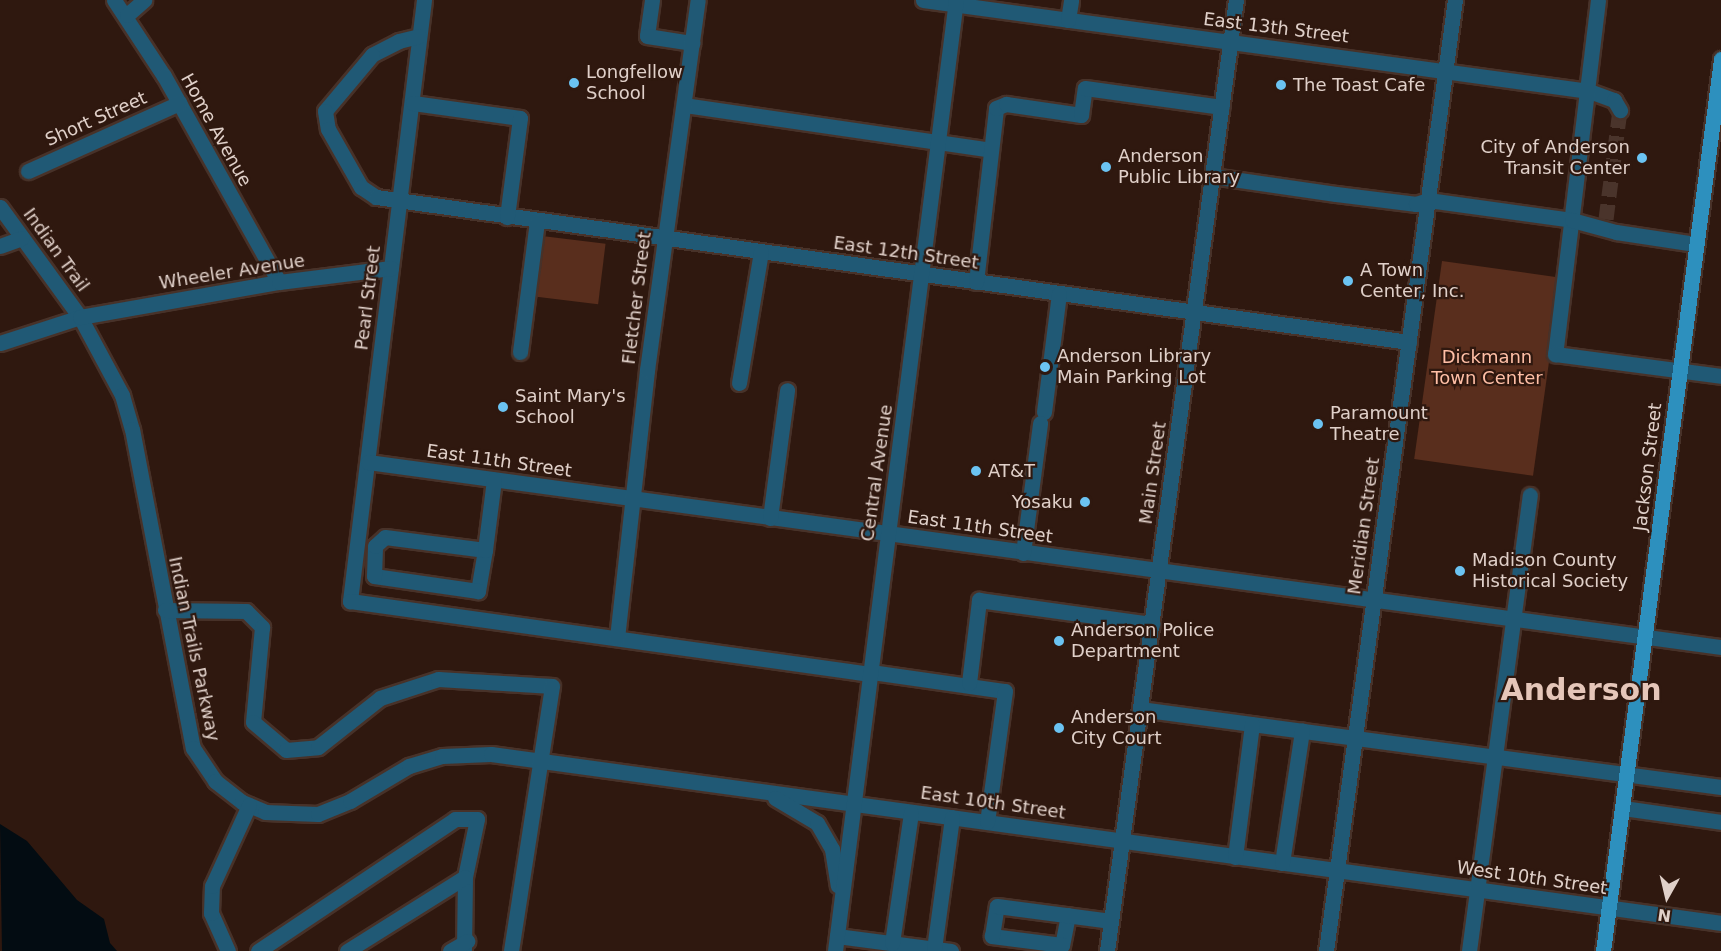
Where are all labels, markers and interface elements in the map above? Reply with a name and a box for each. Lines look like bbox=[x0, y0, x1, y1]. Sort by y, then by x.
street label: East 13th Street bbox=[1202, 8, 1350, 48]
place label: Longfellow School bbox=[586, 62, 683, 104]
street label: Home Avenue bbox=[176, 70, 256, 190]
place label: The Toast Cafe bbox=[1293, 74, 1425, 96]
marker: Longfellow School bbox=[567, 76, 581, 90]
marker: The Toast Cafe bbox=[1274, 78, 1288, 92]
street label: Short Street bbox=[42, 87, 150, 151]
place label: City of Anderson Transit Center bbox=[1481, 137, 1630, 180]
place label: Anderson Public Library bbox=[1118, 146, 1240, 188]
marker: City of Anderson Transit Center bbox=[1635, 151, 1649, 165]
marker: Anderson Public Library bbox=[1099, 160, 1113, 174]
street label: Indian Trail bbox=[18, 204, 94, 296]
street label: Fletcher Street bbox=[618, 230, 656, 366]
street label: East 12th Street bbox=[832, 232, 980, 274]
street label: Pearl Street bbox=[351, 245, 385, 351]
street label: Wheeler Avenue bbox=[158, 250, 306, 294]
place label: A Town Center, Inc. bbox=[1360, 260, 1464, 302]
marker: A Town Center, Inc. bbox=[1341, 274, 1355, 288]
place label: Anderson Library Main Parking Lot bbox=[1057, 346, 1211, 388]
park label: Dickmann Town Center bbox=[1431, 347, 1543, 389]
marker: Anderson Library Main Parking Lot bbox=[1038, 360, 1052, 374]
place label: Saint Mary's School bbox=[515, 386, 626, 428]
marker: Saint Mary's School bbox=[496, 400, 510, 414]
street label: Jackson Street bbox=[1629, 402, 1667, 532]
street label: Central Avenue bbox=[857, 403, 897, 543]
place label: Paramount Theatre bbox=[1330, 403, 1428, 446]
marker: Paramount Theatre bbox=[1311, 417, 1325, 431]
street label: Main Street bbox=[1135, 420, 1171, 526]
street label: East 11th Street bbox=[425, 440, 573, 482]
street label: Meridian Street bbox=[1344, 456, 1384, 596]
place label: AT&T bbox=[988, 460, 1035, 482]
marker: AT&T bbox=[969, 464, 983, 478]
place label: Yosaku bbox=[1012, 491, 1073, 513]
marker: Yosaku bbox=[1078, 495, 1092, 509]
street label: East 11th Street bbox=[906, 506, 1054, 548]
place label: Madison County Historical Society bbox=[1472, 550, 1628, 592]
street label: Indian Trails Parkway bbox=[164, 555, 224, 743]
marker: Madison County Historical Society bbox=[1453, 564, 1467, 578]
place label: Anderson Police Department bbox=[1071, 620, 1214, 662]
marker: Anderson Police Department bbox=[1052, 634, 1066, 648]
district label: Anderson bbox=[1500, 672, 1662, 708]
place label: Anderson City Court bbox=[1071, 707, 1161, 750]
marker: Anderson City Court bbox=[1052, 721, 1066, 735]
street label: East 10th Street bbox=[919, 782, 1067, 824]
street label: West 10th Street bbox=[1455, 857, 1609, 899]
north arrow bbox=[1637, 867, 1697, 927]
text: N bbox=[1656, 905, 1672, 926]

